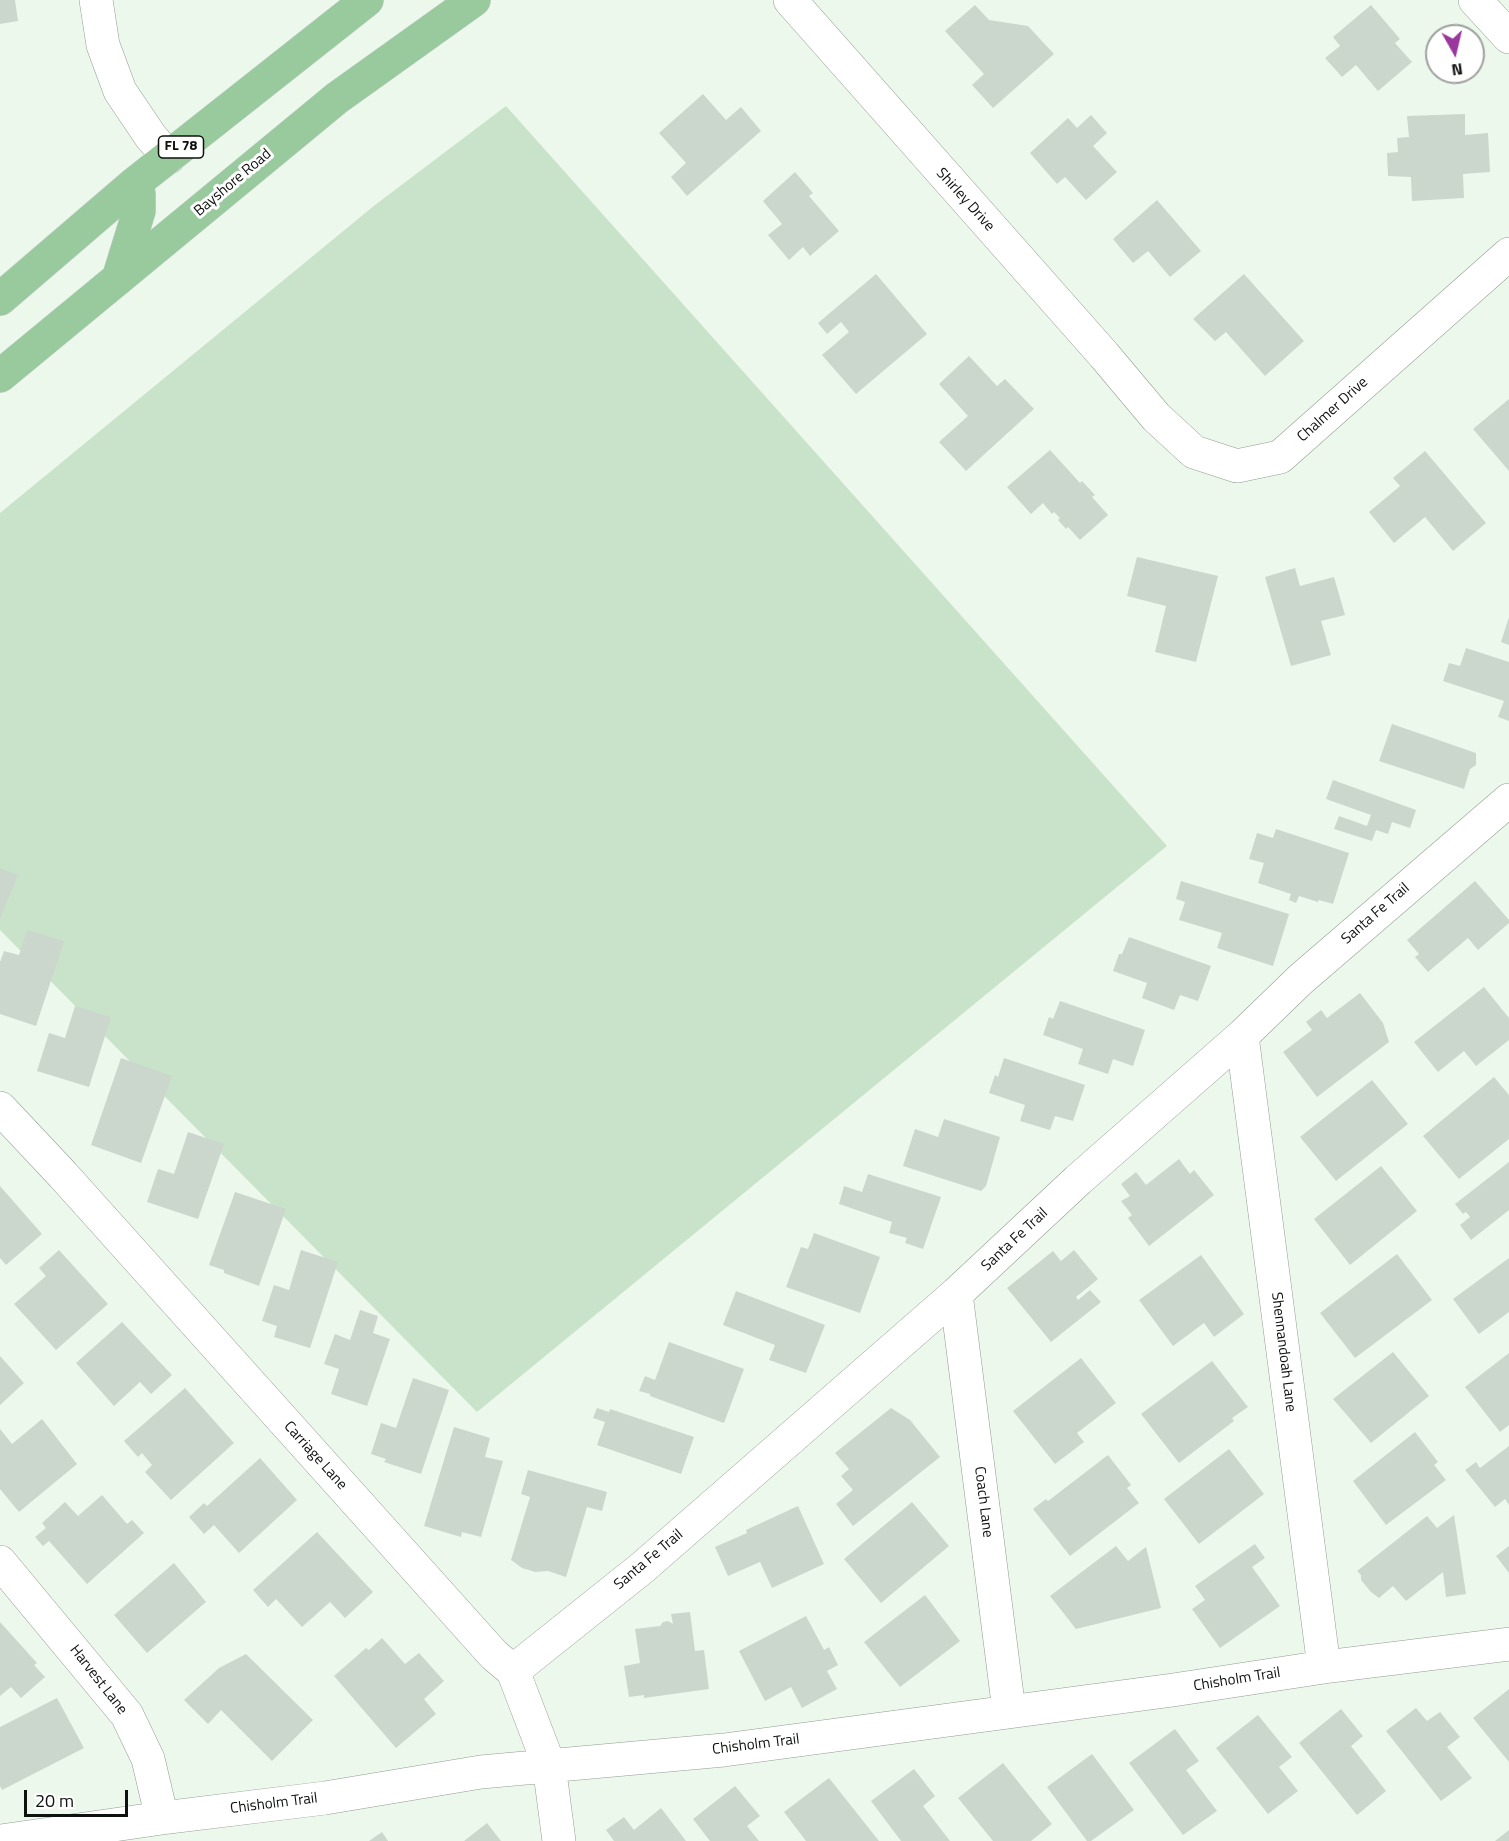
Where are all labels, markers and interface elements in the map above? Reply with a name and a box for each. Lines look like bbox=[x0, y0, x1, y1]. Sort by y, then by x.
north arrow bbox=[1425, 24, 1485, 84]
text: N bbox=[1450, 57, 1464, 82]
road number: FL 78 bbox=[158, 136, 204, 158]
street label: Bayshore Road bbox=[191, 146, 275, 220]
street label: Shirley Drive bbox=[932, 165, 998, 235]
street label: Chalmer Drive bbox=[1294, 374, 1372, 446]
street label: Santa Fe Trail bbox=[1338, 880, 1414, 948]
street label: Santa Fe Trail bbox=[978, 1205, 1052, 1275]
street label: Shennandoah Lane bbox=[1267, 1291, 1299, 1413]
street label: Carriage Lane bbox=[280, 1418, 350, 1494]
street label: Coach Lane bbox=[970, 1465, 996, 1539]
street label: Santa Fe Trail bbox=[611, 1526, 687, 1594]
street label: Harvest Lane bbox=[65, 1642, 131, 1718]
street label: Chisholm Trail bbox=[1192, 1664, 1282, 1696]
street label: Chisholm Trail bbox=[711, 1731, 801, 1759]
scale bar bbox=[27, 1778, 130, 1816]
text: 20 m bbox=[35, 1787, 74, 1814]
street label: Chisholm Trail bbox=[229, 1790, 319, 1818]

